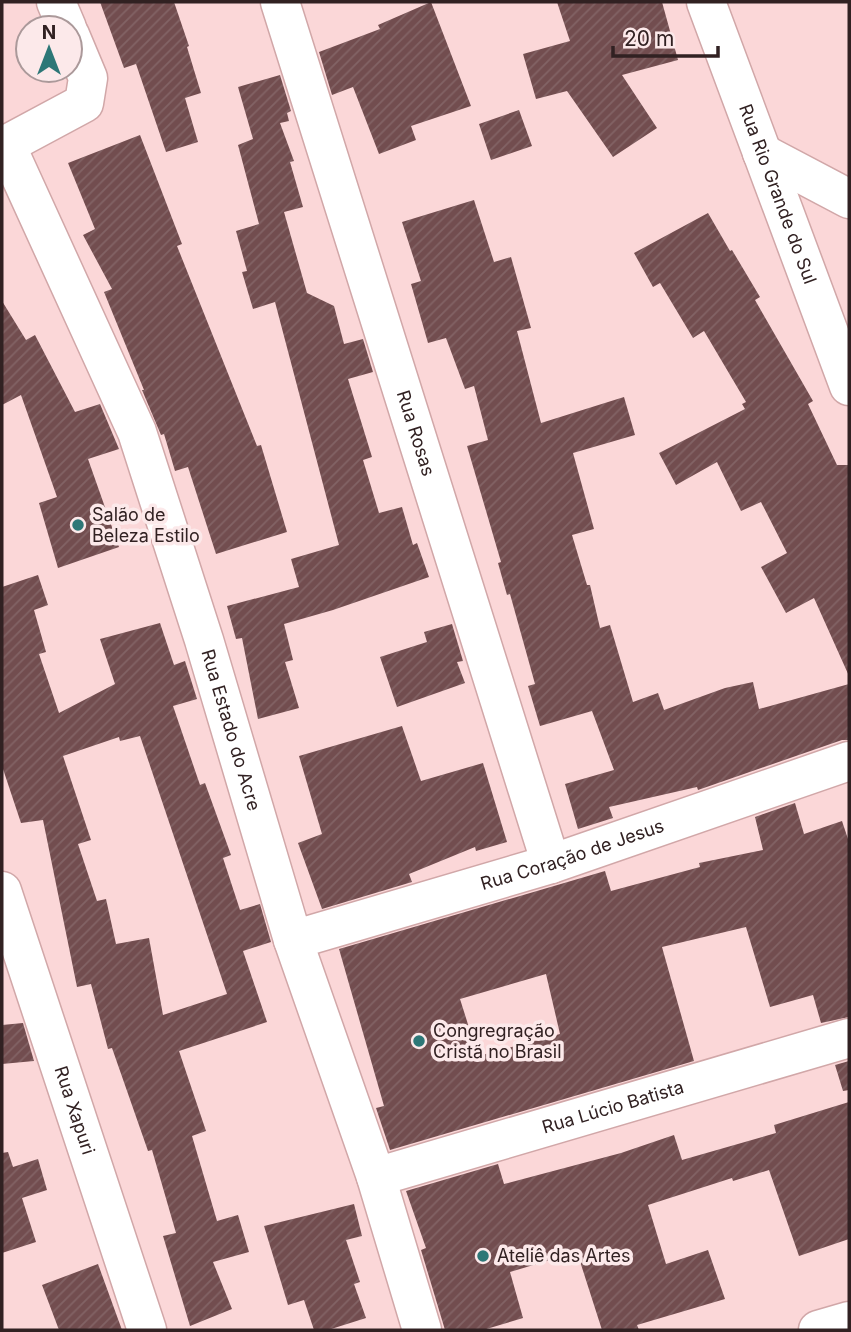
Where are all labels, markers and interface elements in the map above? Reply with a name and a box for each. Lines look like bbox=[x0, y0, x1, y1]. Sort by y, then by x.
north arrow bbox=[14, 14, 84, 84]
scale bar bbox=[613, 14, 718, 58]
text: N bbox=[42, 21, 56, 44]
text: 20 m bbox=[624, 26, 674, 51]
street label: Rua Rio Grande do Sul bbox=[735, 101, 821, 287]
street label: Rua Rosas bbox=[393, 388, 439, 478]
place label: Salão de Beleza Estilo bbox=[92, 504, 200, 546]
marker: Salão de Beleza Estilo bbox=[70, 517, 86, 533]
street label: Rua Estado do Acre bbox=[197, 647, 265, 813]
street label: Rua Coração de Jesus bbox=[478, 815, 667, 894]
place label: Congregração Cristã no Brasil bbox=[433, 1020, 562, 1062]
marker: Congregração Cristã no Brasil bbox=[411, 1033, 427, 1049]
street label: Rua Xapuri bbox=[51, 1063, 99, 1157]
street label: Rua Lúcio Batista bbox=[540, 1076, 686, 1138]
place label: Ateliê das Artes bbox=[497, 1245, 630, 1266]
marker: Ateliê das Artes bbox=[475, 1248, 491, 1264]

